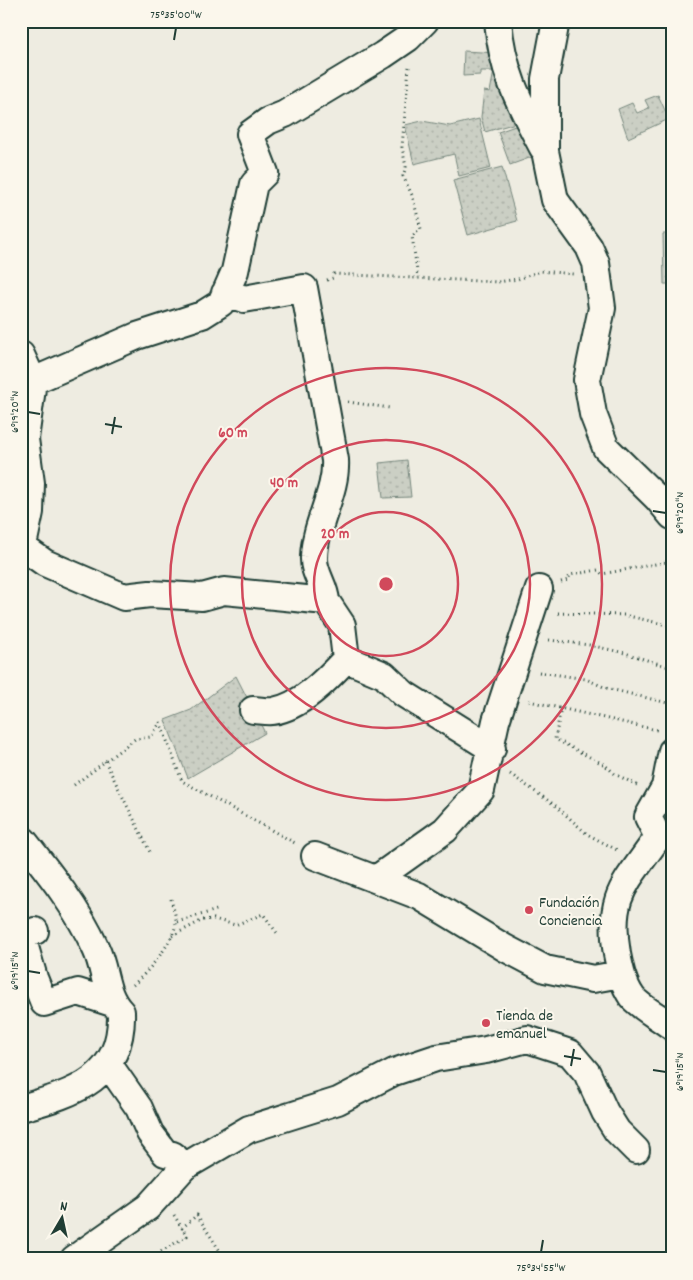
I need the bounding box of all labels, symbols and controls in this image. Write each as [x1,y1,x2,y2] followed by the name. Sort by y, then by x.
[150,7,202,24] text: 75°35'00"W
[7,391,24,433] text: 6°19'20"N
[218,423,248,445] text: 60 m
[270,473,298,495] text: 40 m
[672,492,689,534] text: 6°19'20"N
[321,524,349,546] text: 20 m
[377,575,395,593] centre of rings
[539,892,603,933] place label: Fundación Conciencia
[523,904,535,916] marker: Fundación Conciencia
[7,952,24,990] text: 6°19'15"N
[496,1005,553,1046] place label: Tienda de emanuel
[480,1017,492,1029] marker: Tienda de emanuel
[672,1053,689,1091] text: 6°19'15"N
[38,1192,88,1242] north arrow
[59,1197,69,1218] text: N
[517,1260,566,1277] text: 75°34'55"W

